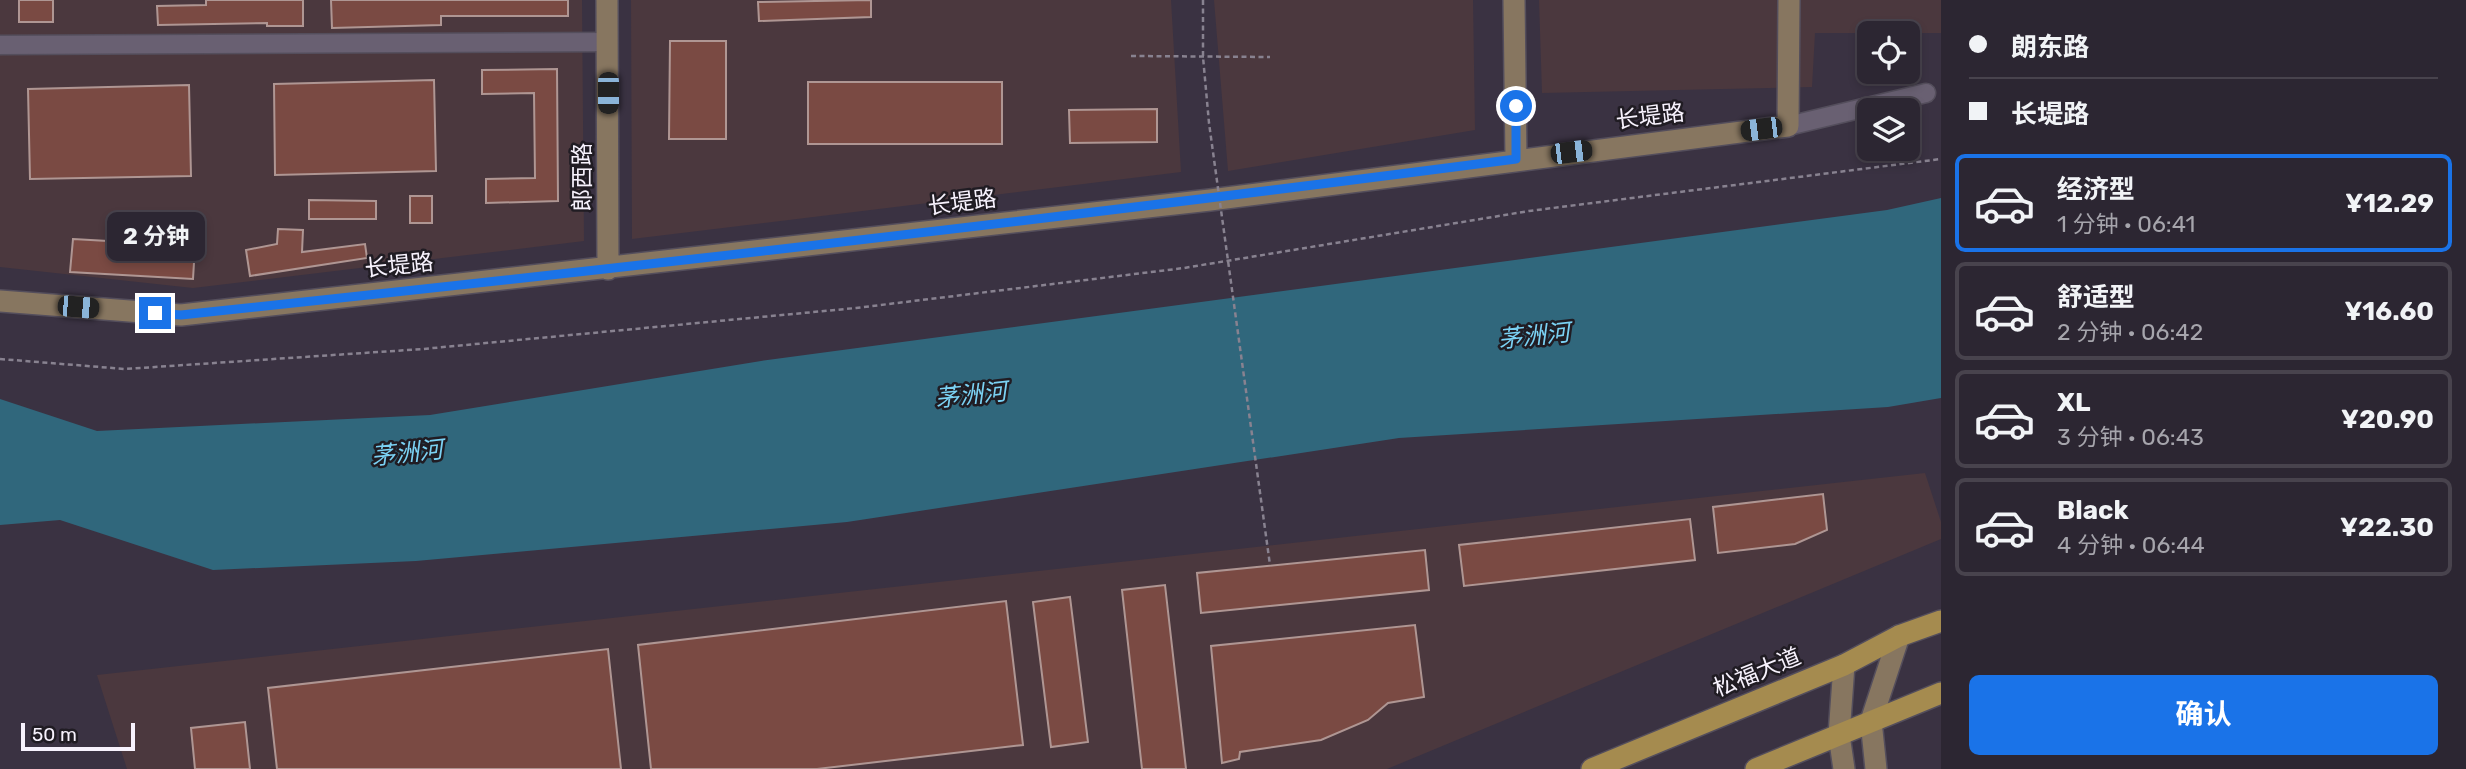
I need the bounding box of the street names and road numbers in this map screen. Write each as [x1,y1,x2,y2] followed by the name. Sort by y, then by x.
[1614,98,1686,134] street label: 长堤路
[568,143,596,212] street label: 郎西路
[926,184,998,220] street label: 长堤路
[363,247,435,283] street label: 长堤路
[1709,642,1805,702] street label: 松福大道

